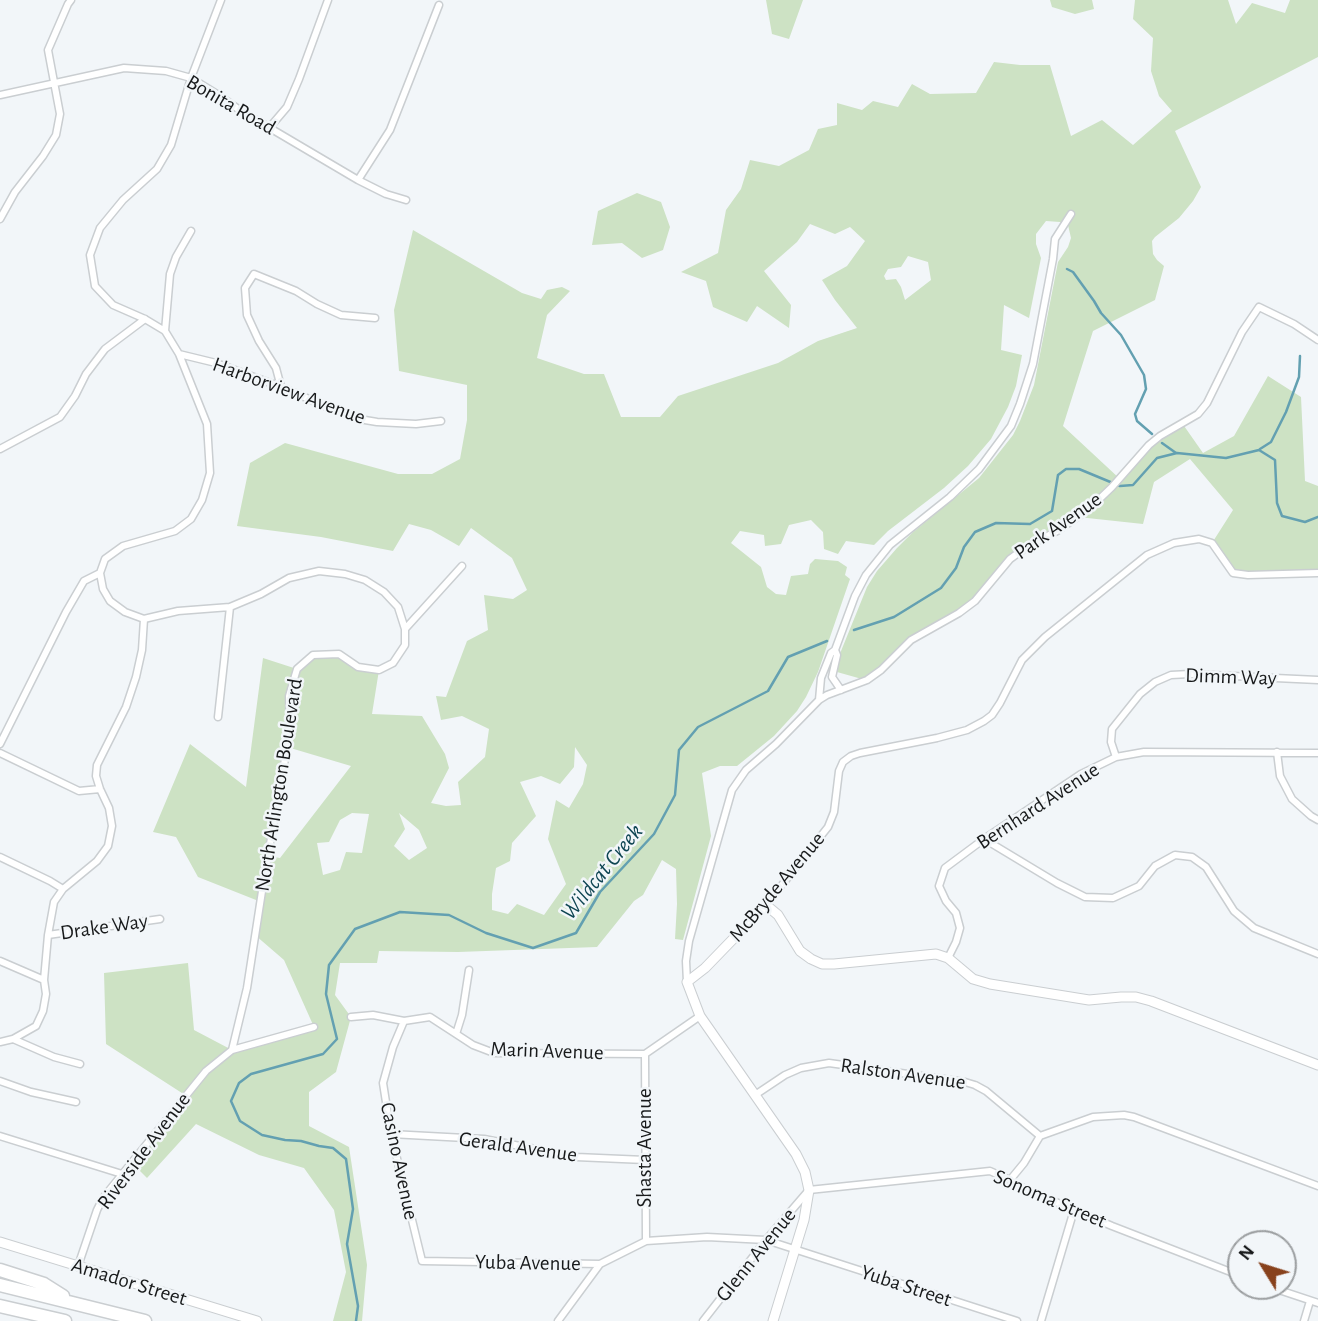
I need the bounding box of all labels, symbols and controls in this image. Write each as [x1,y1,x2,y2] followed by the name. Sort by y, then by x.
[182,69,280,141] street label: Bonita Road
[209,352,369,430] street label: Harborview Avenue
[1009,487,1107,565] street label: Park Avenue
[1185,663,1277,691] street label: Dimm Way
[250,677,308,893] street label: North Arlington Boulevard
[972,757,1104,855] street label: Bernhard Avenue
[555,818,649,926] water label: Wildcat Creek
[724,827,830,947] street label: McBryde Avenue
[59,908,149,946] street label: Drake Way
[490,1036,604,1066] street label: Marin Avenue
[839,1053,967,1095] street label: Ralston Avenue
[92,1088,196,1214] street label: Riverside Avenue
[632,1088,658,1208] street label: Shasta Avenue
[374,1100,424,1222] street label: Casino Avenue
[457,1126,579,1168] street label: Gerald Avenue
[990,1164,1110,1234] street label: Sonoma Street
[711,1203,801,1307] street label: Glenn Avenue
[1227,1230,1297,1300] north arrow
[1235,1242,1258,1264] text: N
[475,1249,581,1277] street label: Yuba Avenue
[68,1253,190,1311] street label: Amador Street
[857,1260,955,1312] street label: Yuba Street

